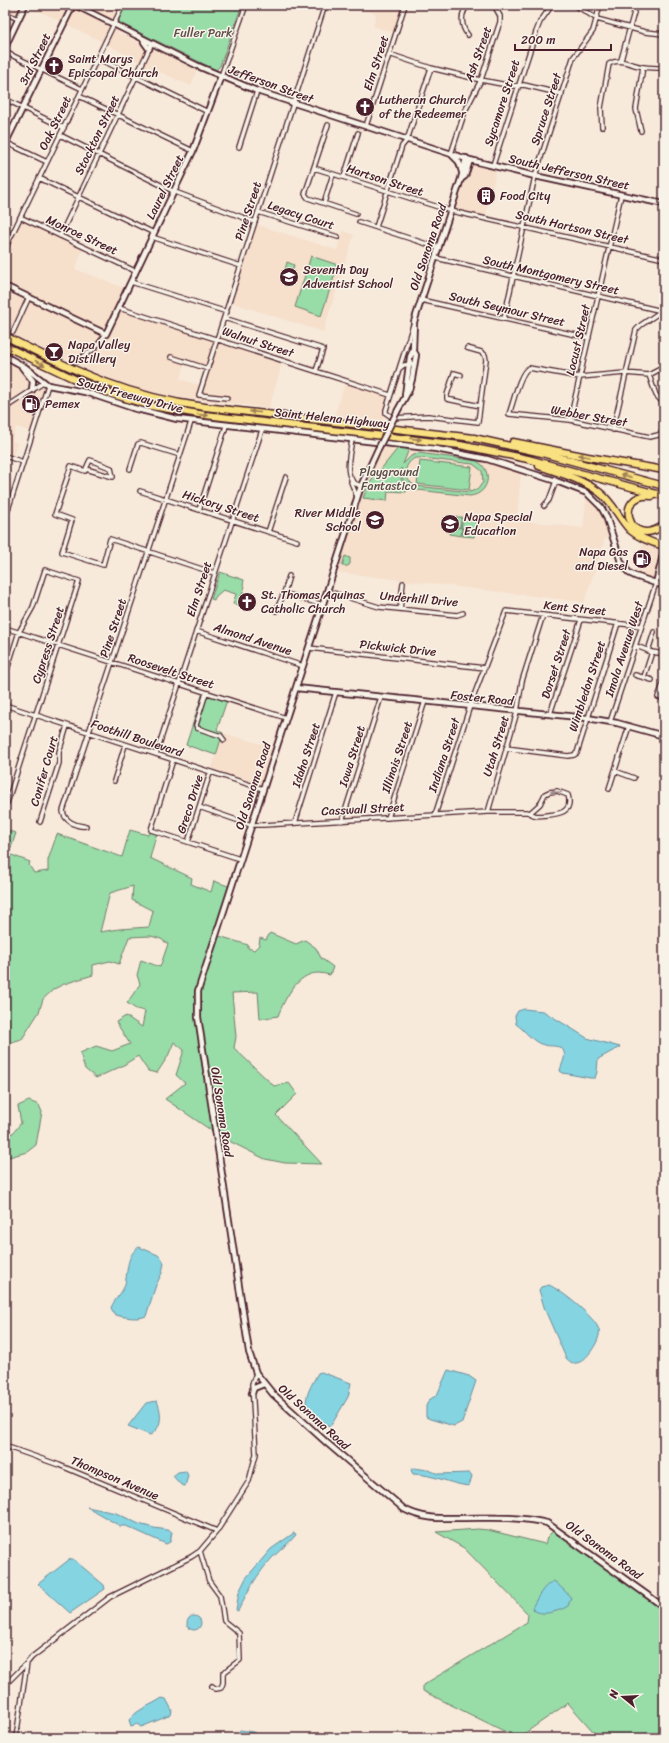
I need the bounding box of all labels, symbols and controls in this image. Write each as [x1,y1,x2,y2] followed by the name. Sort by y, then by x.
[174,22,233,44] park label: Fuller Park
[457,23,498,86] street label: Ash Street
[515,26,611,52] scale bar
[13,29,57,89] street label: 3rd Street
[521,29,555,51] text: 200 m
[357,32,395,94] street label: Elm Street
[68,48,158,84] place label: Saint Marys Episcopal Church
[43,55,65,77] church icon: Saint Marys Episcopal Church
[478,57,526,149] street label: Sycamore Street
[224,58,318,110] street label: Jefferson Street
[524,69,568,148] street label: Spruce Street
[379,89,467,125] place label: Lutheran Church of the Redeemer
[68,91,126,179] street label: Stockton Street
[32,92,78,154] street label: Oak Street
[354,96,376,118] church icon: Lutheran Church of the Redeemer
[506,147,632,197] street label: South Jefferson Street
[140,151,190,223] street label: Laurel Street
[343,157,427,203] street label: Hartson Street
[228,178,268,244] street label: Pine Street
[475,185,497,207] building icon: Food City
[500,185,551,207] place label: Food City
[265,194,337,236] street label: Legacy Court
[403,200,453,294] street label: Old Sonoma Road
[513,203,632,251] street label: South Hartson Street
[42,209,122,261] street label: Monroe Street
[481,249,621,301] street label: South Montgomery Street
[302,259,393,295] place label: Seventh Day Adventist School
[278,266,300,288] school or university icon: Seventh Day Adventist School
[447,285,567,333] street label: South Seymour Street
[559,301,597,378] street label: Locust Street
[219,320,298,364] street label: Walnut Street
[68,334,131,370] place label: Napa Valley Distillery
[43,341,65,363] bar icon: Napa Valley Distillery
[34,360,46,366] one-way arrow
[75,370,185,420] street label: South Freeway Drive
[20,393,42,415] fuel station icon: Pemex
[45,393,81,415] place label: Pemex
[549,398,630,434] street label: Webber Street
[273,401,392,435] street label: Saint Helena Highway
[249,409,261,415] one-way arrow
[197,412,209,418] one-way arrow
[409,435,422,442] one-way arrow
[578,453,590,459] one-way arrow
[359,461,419,497] park label: Playground Fantastico
[620,473,632,479] one-way arrow
[180,483,262,529] street label: Hickory Street
[295,502,362,538] place label: River Middle School
[464,506,533,542] place label: Napa Special Education
[364,509,386,531] school or university icon: River Middle School
[439,513,461,535] school or university icon: Napa Special Education
[575,541,629,577] place label: Napa Gas and Diesel
[631,548,653,570] fuel station icon: Napa Gas and Diesel
[180,558,218,620] street label: Elm Street
[261,584,365,620] place label: St. Thomas Aquinas Catholic Church
[379,585,459,613] street label: Underhill Drive
[236,591,258,613] church icon: St. Thomas Aquinas Catholic Church
[542,594,608,622] street label: Kent Street
[93,595,133,661] street label: Pine Street
[598,597,650,701] street label: Imola Avenue West
[25,603,71,687] street label: Cypress Street
[210,616,295,662] street label: Almond Avenue
[534,625,578,702] street label: Dorset Street
[358,633,438,663] street label: Pickwick Drive
[562,638,612,734] street label: Wimbledon Street
[125,647,217,695] street label: Roosevelt Street
[449,684,516,712] street label: Foster Road
[88,713,187,763] street label: Foothill Boulevard
[476,713,516,779] street label: Utah Street
[421,714,467,796] street label: Indiana Street
[375,718,419,797] street label: Illinois Street
[285,720,327,791] street label: Idaho Street
[332,723,372,790] street label: Iowa Street
[23,733,65,809] street label: Conifer Court
[228,739,278,833] street label: Old Sonoma Road
[170,772,210,836] street label: Greco Drive
[549,789,562,795] one-way arrow
[321,796,405,822] street label: Casswall Street
[204,1065,240,1159] street label: Old Sonoma Road
[273,1378,356,1456] street label: Old Sonoma Road
[67,1449,163,1507] street label: Thompson Avenue
[561,1514,648,1586] street label: Old Sonoma Road
[603,1677,643,1717] north arrow
[603,1687,624,1702] text: N

